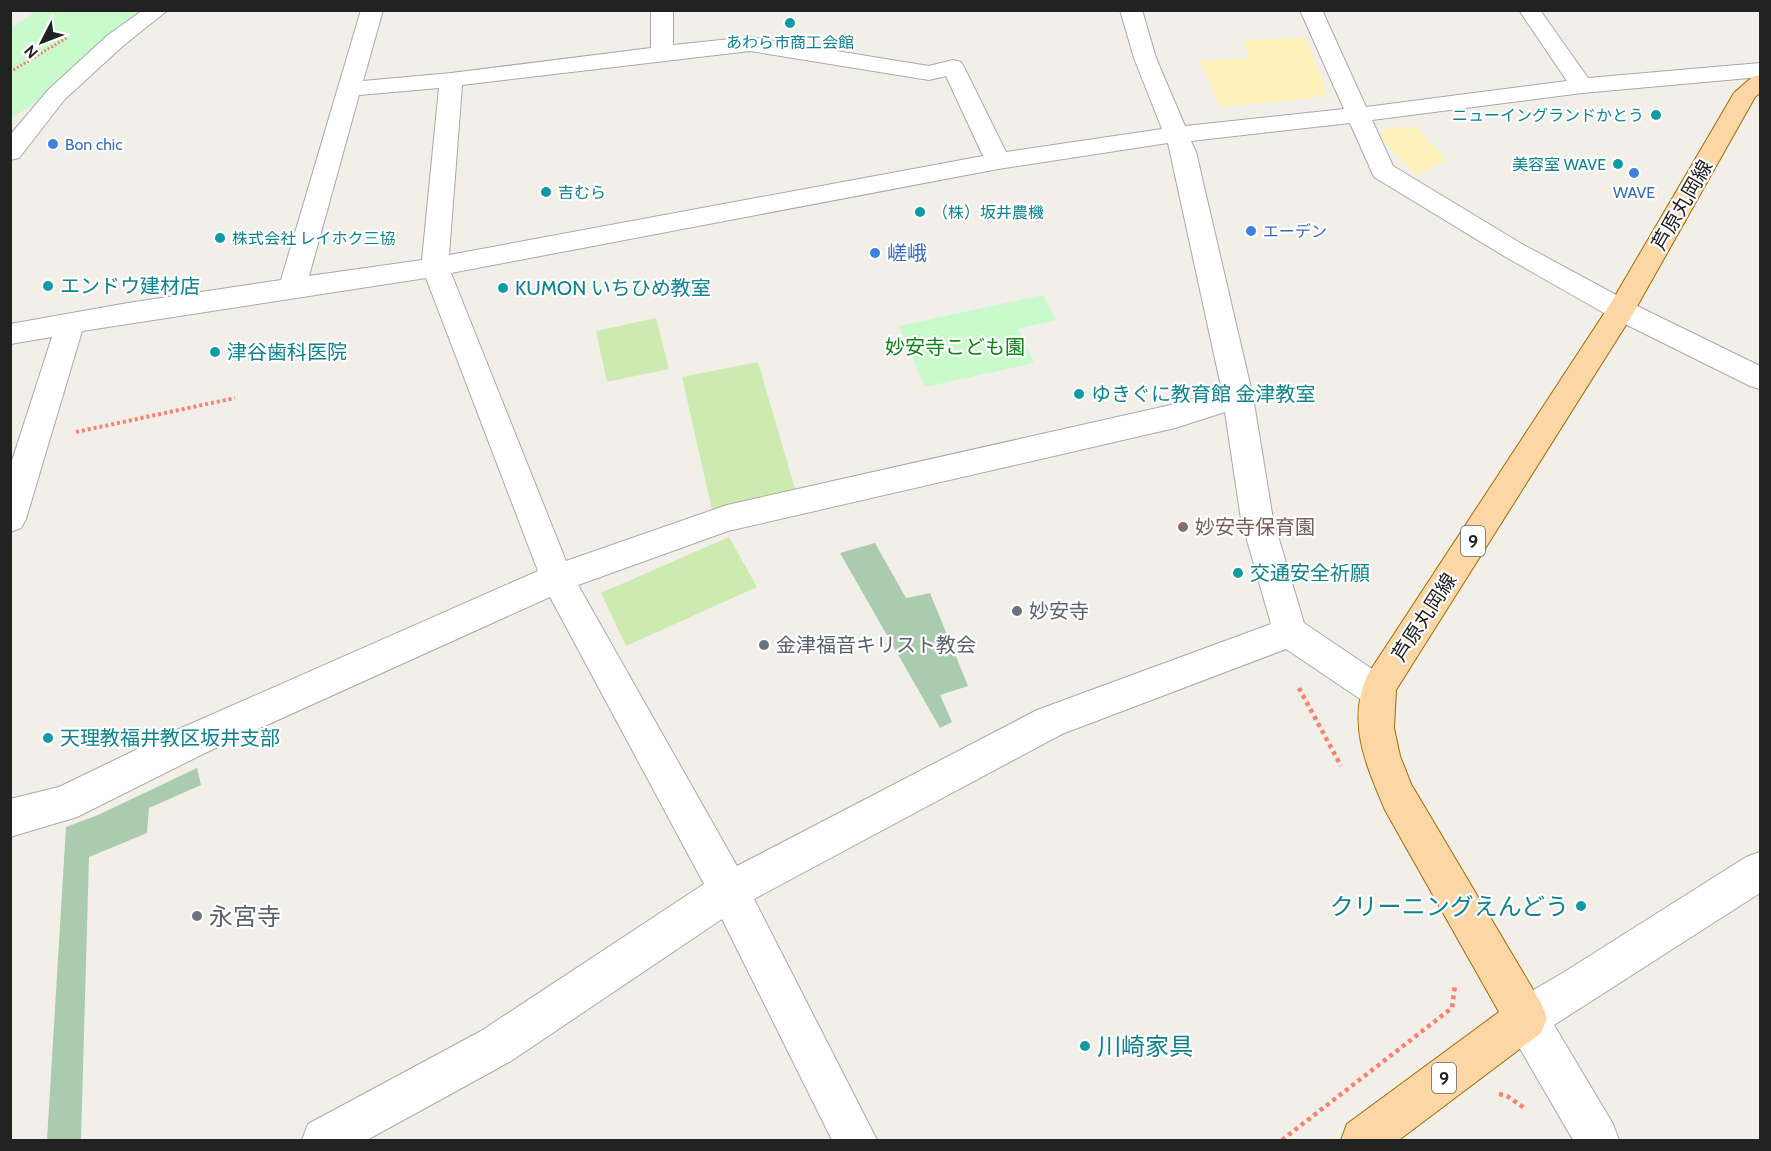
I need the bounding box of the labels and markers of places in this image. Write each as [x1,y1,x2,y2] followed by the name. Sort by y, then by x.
[783,16,797,30] marker: あわら市商工会館
[726,33,854,52] place label: あわら市商工会館
[1452,106,1644,125] place label: ニューイングランドかとう
[1649,108,1663,122] marker: ニューイングランドかとう
[65,135,123,154] place label: Bon chic
[46,137,60,151] marker: Bon chic
[1512,155,1606,174] place label: 美容室 WAVE
[1611,157,1625,171] marker: 美容室 WAVE
[1627,166,1641,180] marker: WAVE
[558,183,606,202] place label: 吉むら
[1613,183,1655,202] place label: WAVE
[539,185,553,199] marker: 吉むら
[932,203,1044,222] place label: （株）坂井農機
[913,205,927,219] marker: （株）坂井農機
[1263,222,1327,241] place label: エーデン
[1244,224,1258,238] marker: エーデン
[232,229,396,248] place label: 株式会社 レイホク三協
[213,231,227,245] marker: 株式会社 レイホク三協
[887,241,927,265] place label: 嵯峨
[868,246,882,260] marker: 嵯峨
[60,274,200,298] place label: エンドウ建材店
[515,276,711,300] place label: KUMON いちひめ教室
[41,279,55,293] marker: エンドウ建材店
[496,281,510,295] marker: KUMON いちひめ教室
[227,340,347,364] place label: 津谷歯科医院
[208,345,222,359] marker: 津谷歯科医院
[1091,382,1316,406] place label: ゆきぐに教育館 金津教室
[1072,387,1086,401] marker: ゆきぐに教育館 金津教室
[1195,515,1315,539] place label: 妙安寺保育園
[1176,520,1190,534] marker: 妙安寺保育園
[1250,561,1370,585] place label: 交通安全祈願
[1231,566,1245,580] marker: 交通安全祈願
[1029,599,1089,623] place label: 妙安寺
[1010,604,1024,618] marker: 妙安寺
[776,633,976,657] place label: 金津福音キリスト教会
[757,638,771,652] marker: 金津福音キリスト教会
[60,726,280,750] place label: 天理教福井教区坂井支部
[41,731,55,745] marker: 天理教福井教区坂井支部
[1330,892,1569,921] place label: クリーニングえんどう
[1574,899,1588,913] marker: クリーニングえんどう
[209,902,281,931] place label: 永宮寺
[190,909,204,923] marker: 永宮寺
[1097,1032,1193,1061] place label: 川崎家具
[1078,1039,1092,1053] marker: 川崎家具

